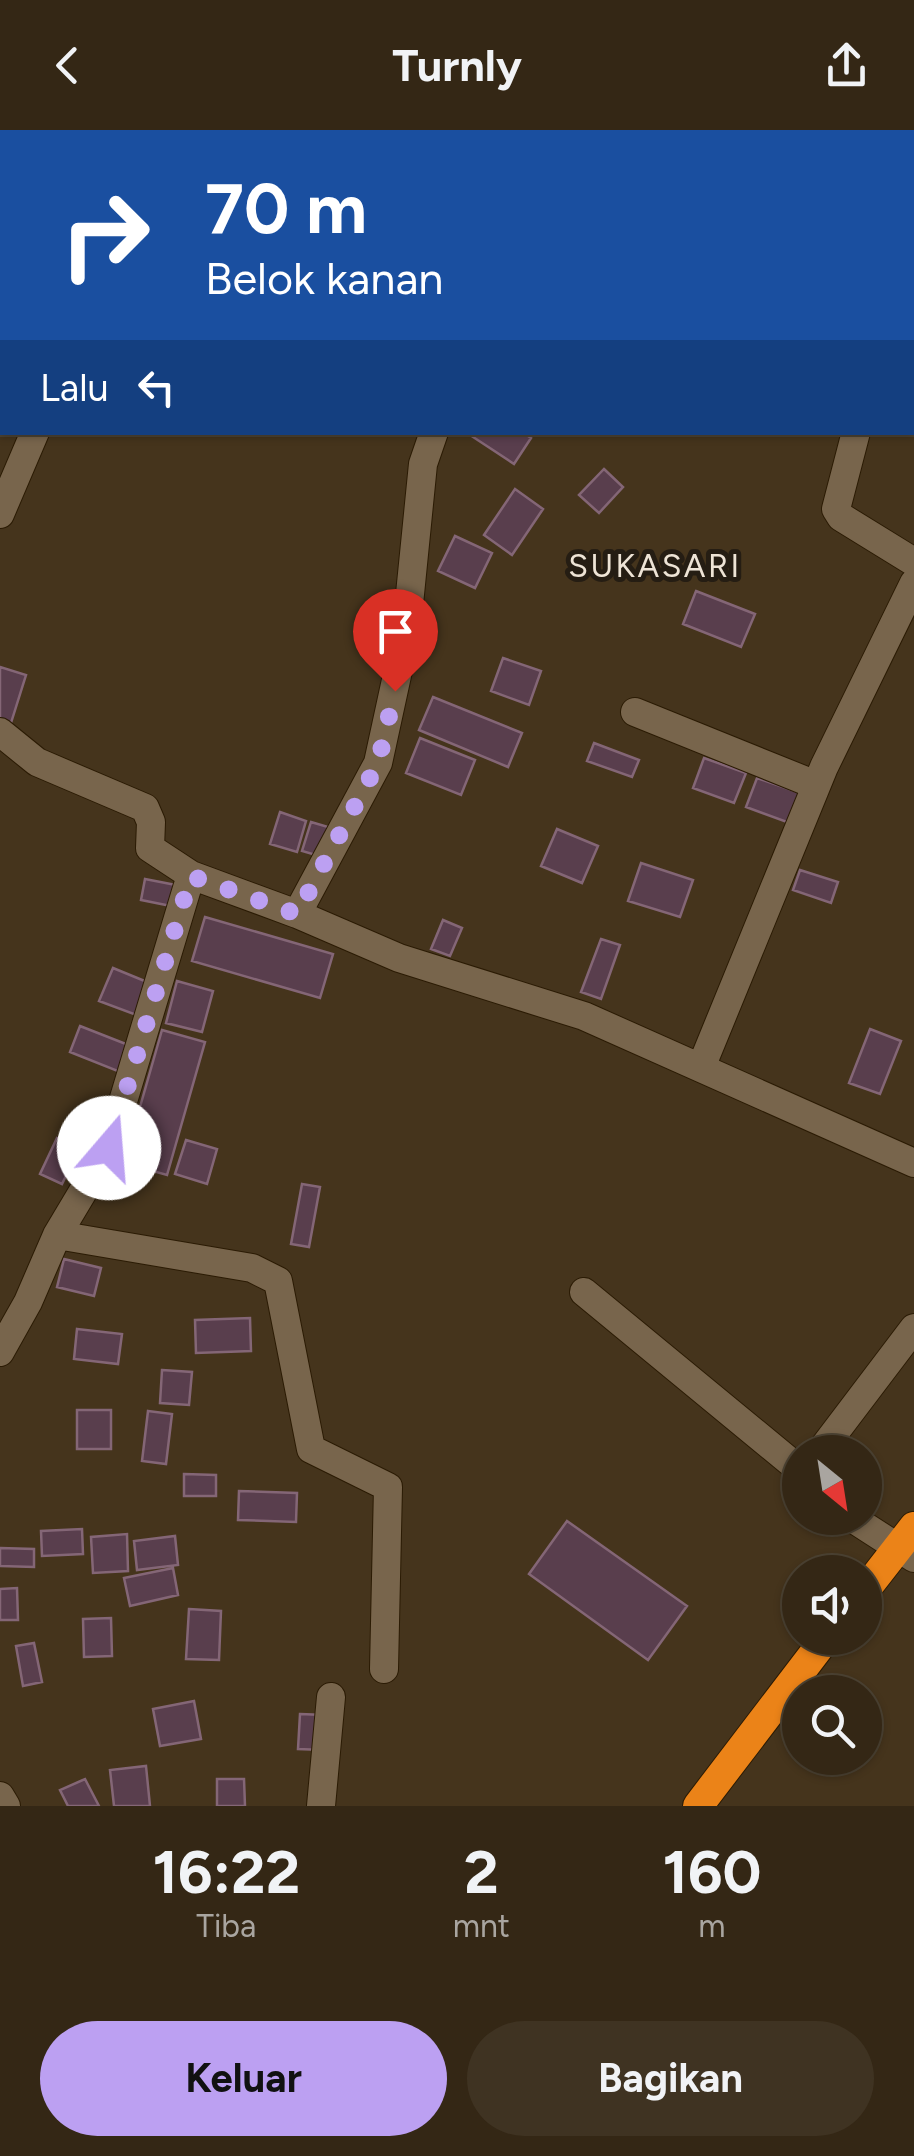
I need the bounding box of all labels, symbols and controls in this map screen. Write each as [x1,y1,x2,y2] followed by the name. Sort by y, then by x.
[40,38,95,93] icon: back
[392,38,522,92] text: Turnly
[819,38,874,93] icon: share
[205,166,367,251] text: 70 m
[40,170,170,300] icon: right
[205,251,443,305] text: Belok kanan
[129,360,184,415] icon: left
[40,365,109,411] text: Lalu
[568,547,742,585] district label: SUKASARI
[353,589,438,692] pin
[368,604,423,659] icon: arrive
[57,1096,161,1200] position arrow
[782,1435,882,1535] north arrow
[782,1435,882,1775] map controls
[782,1555,882,1655] button: sound
[782,1675,882,1775] button: search
[153,1836,300,1908] text: 16:22
[464,1836,499,1908] text: 2
[662,1836,761,1908] text: 160
[196,1907,256,1945] text: Tiba
[453,1907,510,1945] text: mnt
[698,1907,726,1945] text: m
[40,2021,447,2136] button: Keluar
[467,2021,874,2136] button: Bagikan

